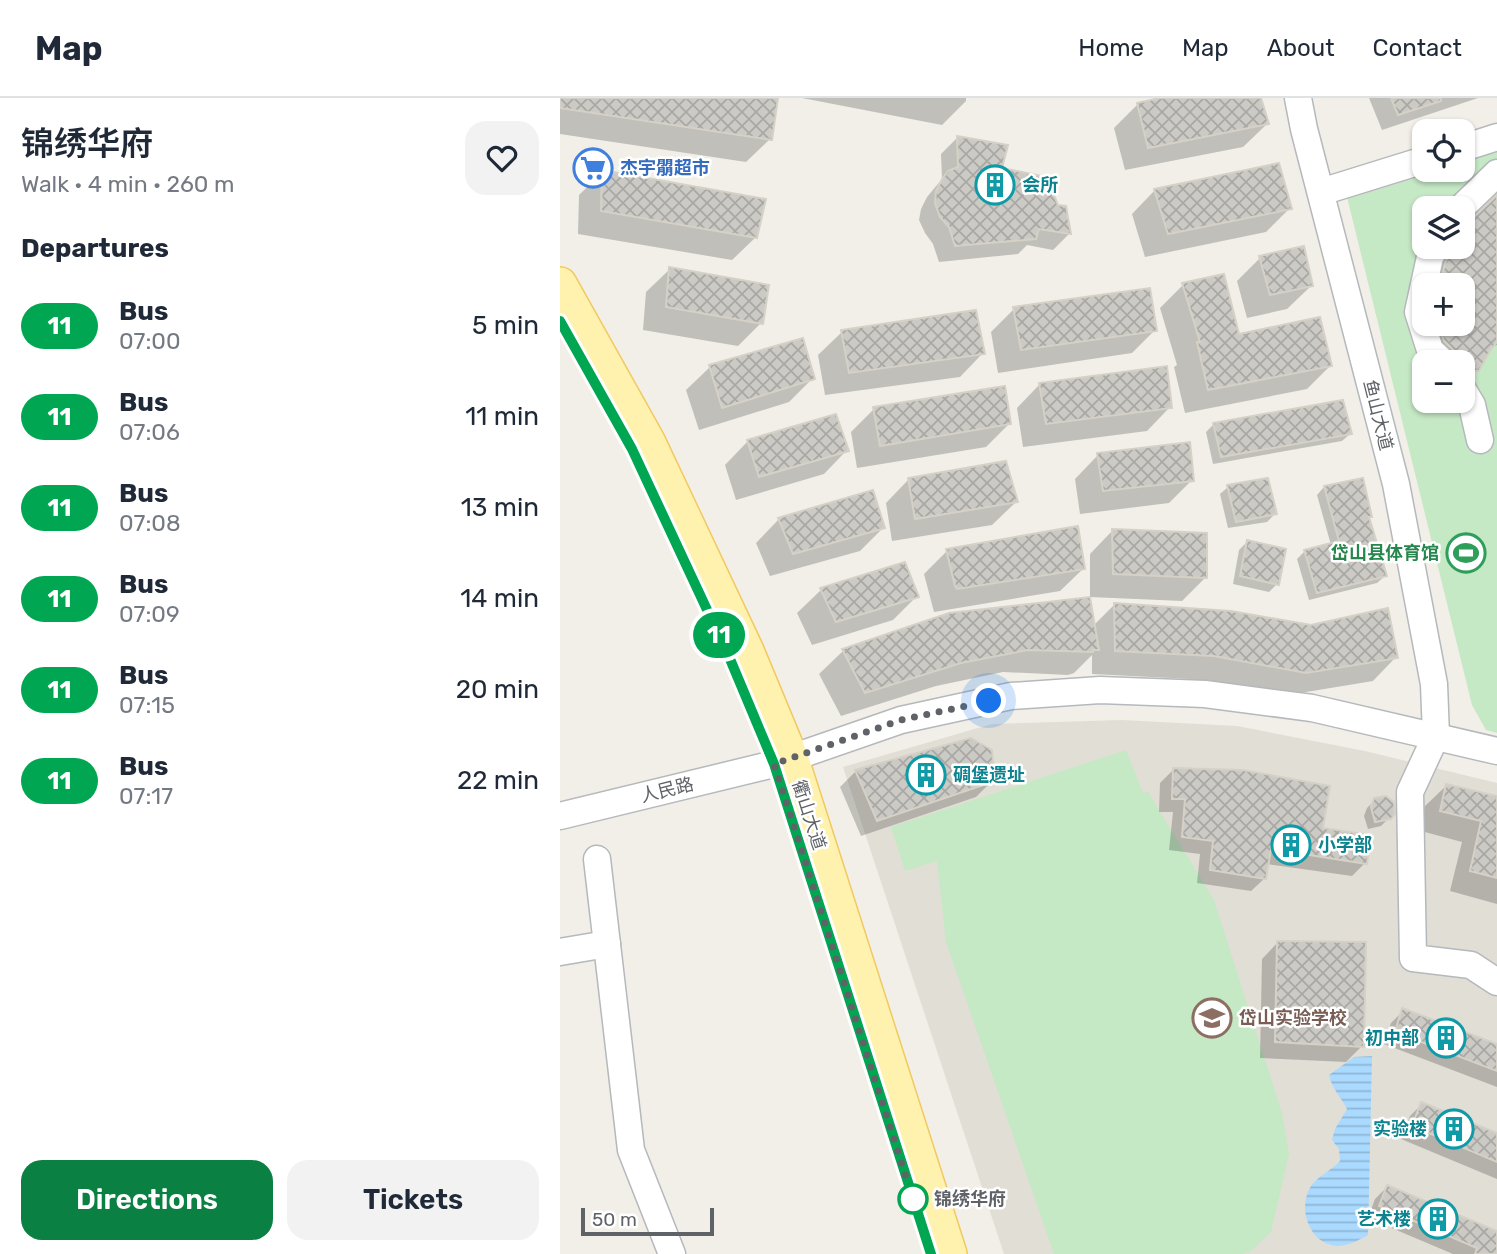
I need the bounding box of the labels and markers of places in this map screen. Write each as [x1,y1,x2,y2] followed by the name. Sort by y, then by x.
[572,147,614,189] supermarket icon: 杰宇朤超市
[620,157,710,179] place label: 杰宇朤超市
[974,164,1016,206] building icon: 会所
[1022,174,1058,196] place label: 会所
[1445,532,1487,574] sports icon: 岱山县体育馆
[1331,542,1439,564] place label: 岱山县体育馆
[905,754,947,796] building icon: 碉堡遗址
[953,764,1025,786] place label: 碉堡遗址
[1270,824,1312,866] building icon: 小学部
[1318,834,1372,856] place label: 小学部
[1191,997,1233,1039] school or university icon: 岱山实验学校
[1239,1007,1347,1029] place label: 岱山实验学校
[1425,1017,1467,1059] building icon: 初中部
[1365,1027,1419,1049] place label: 初中部
[1433,1108,1475,1150] building icon: 实验楼
[1373,1118,1427,1140] place label: 实验楼
[898,1184,928,1214] marker: 锦绣华府
[934,1188,1006,1210] place label: 锦绣华府
[1417,1198,1459,1240] building icon: 艺术楼
[1357,1208,1411,1230] place label: 艺术楼

